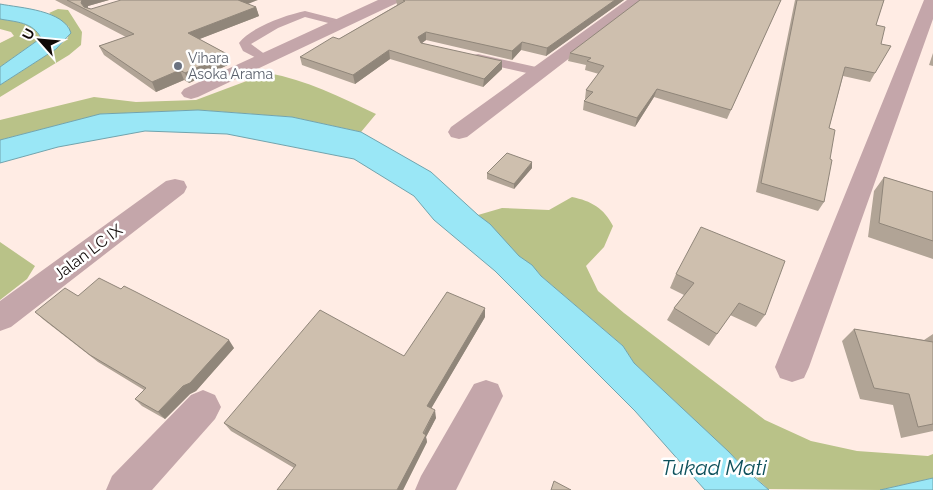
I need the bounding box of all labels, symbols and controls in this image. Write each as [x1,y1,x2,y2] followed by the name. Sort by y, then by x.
[15,15,65,65] north arrow
[19,26,38,42] text: U
[188,50,273,82] place label: Vihara Asoka Arama
[172,60,184,72] marker: Vihara Asoka Arama
[50,220,127,284] street label: Jalan LC IX
[661,455,767,480] water label: Tukad Mati

